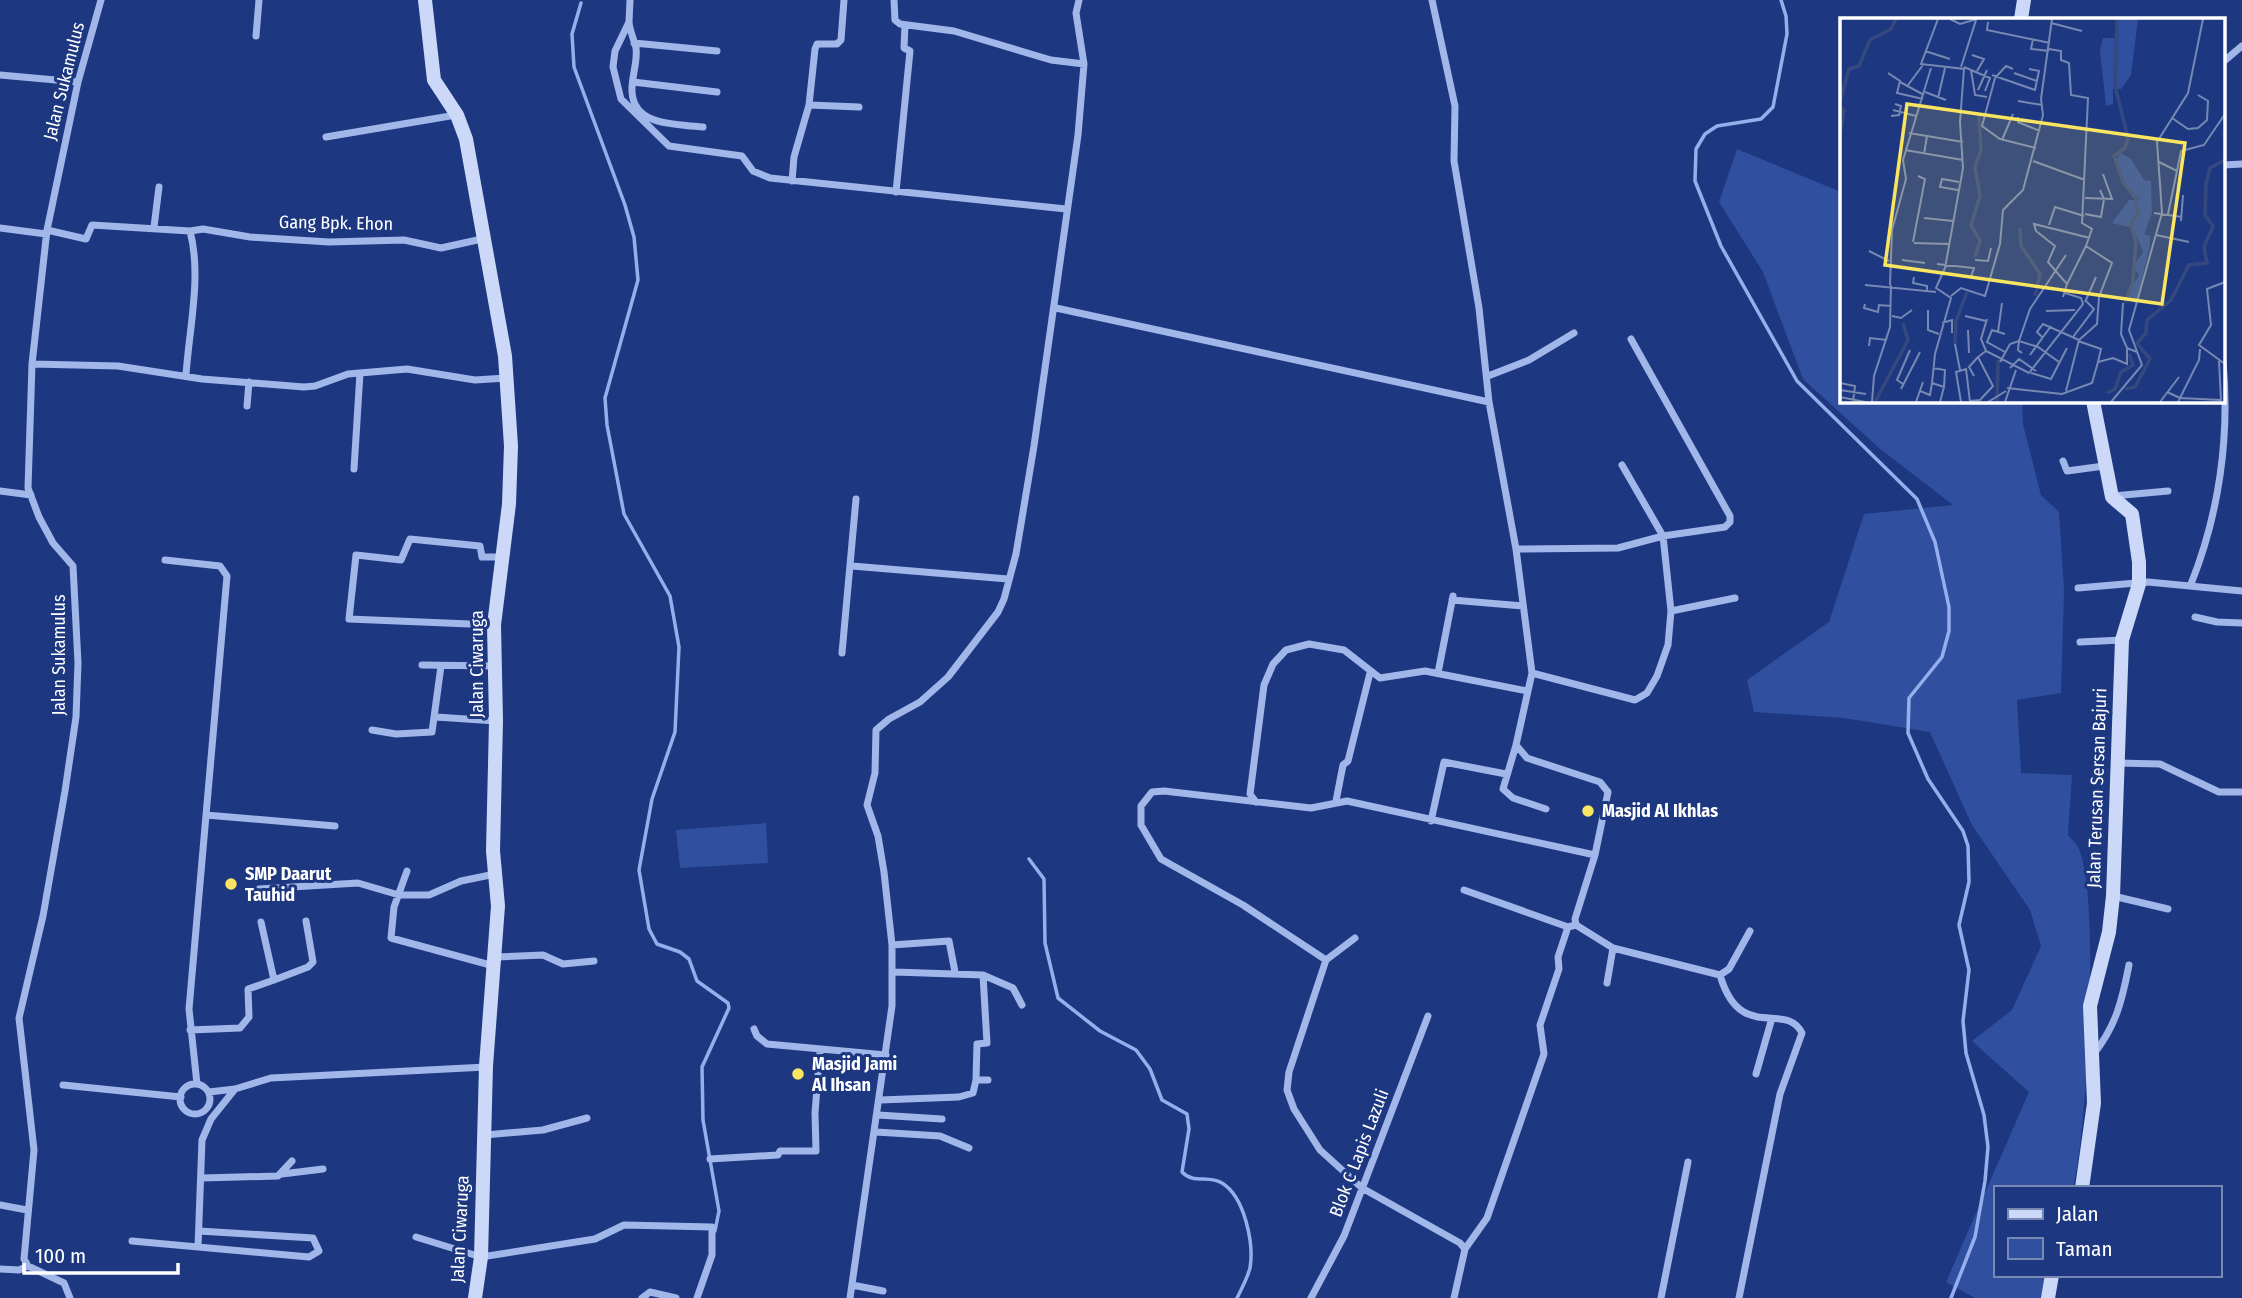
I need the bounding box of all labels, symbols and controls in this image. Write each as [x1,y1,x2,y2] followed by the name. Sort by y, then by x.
[1840,18,2224,402] inset map
[39,19,89,142] street label: Jalan Sukamulus
[279,211,393,235] street label: Gang Bpk. Ehon
[48,594,70,716] street label: Jalan Sukamulus
[466,610,488,718] street label: Jalan Ciwaruga
[2083,688,2111,888] street label: Jalan Terusan Sersan Bajuri
[1602,800,1718,822] place label: Masjid Al Ikhlas
[1580,803,1596,819] marker: Masjid Al Ikhlas
[245,863,332,906] place label: SMP Daarut Tauhid
[223,876,239,892] marker: SMP Daarut Tauhid
[811,1053,897,1096] place label: Masjid Jami Al Ihsan
[790,1066,806,1082] marker: Masjid Jami Al Ihsan
[1325,1086,1393,1220] street label: Blok C Lapis Lazuli
[446,1175,474,1283] street label: Jalan Ciwaruga
[1994,1186,2221,1277] legend
[2056,1201,2099,1227] text: Jalan
[24,1232,178,1276] scale bar
[2056,1236,2112,1262] text: Taman
[35,1243,86,1269] text: 100 m

